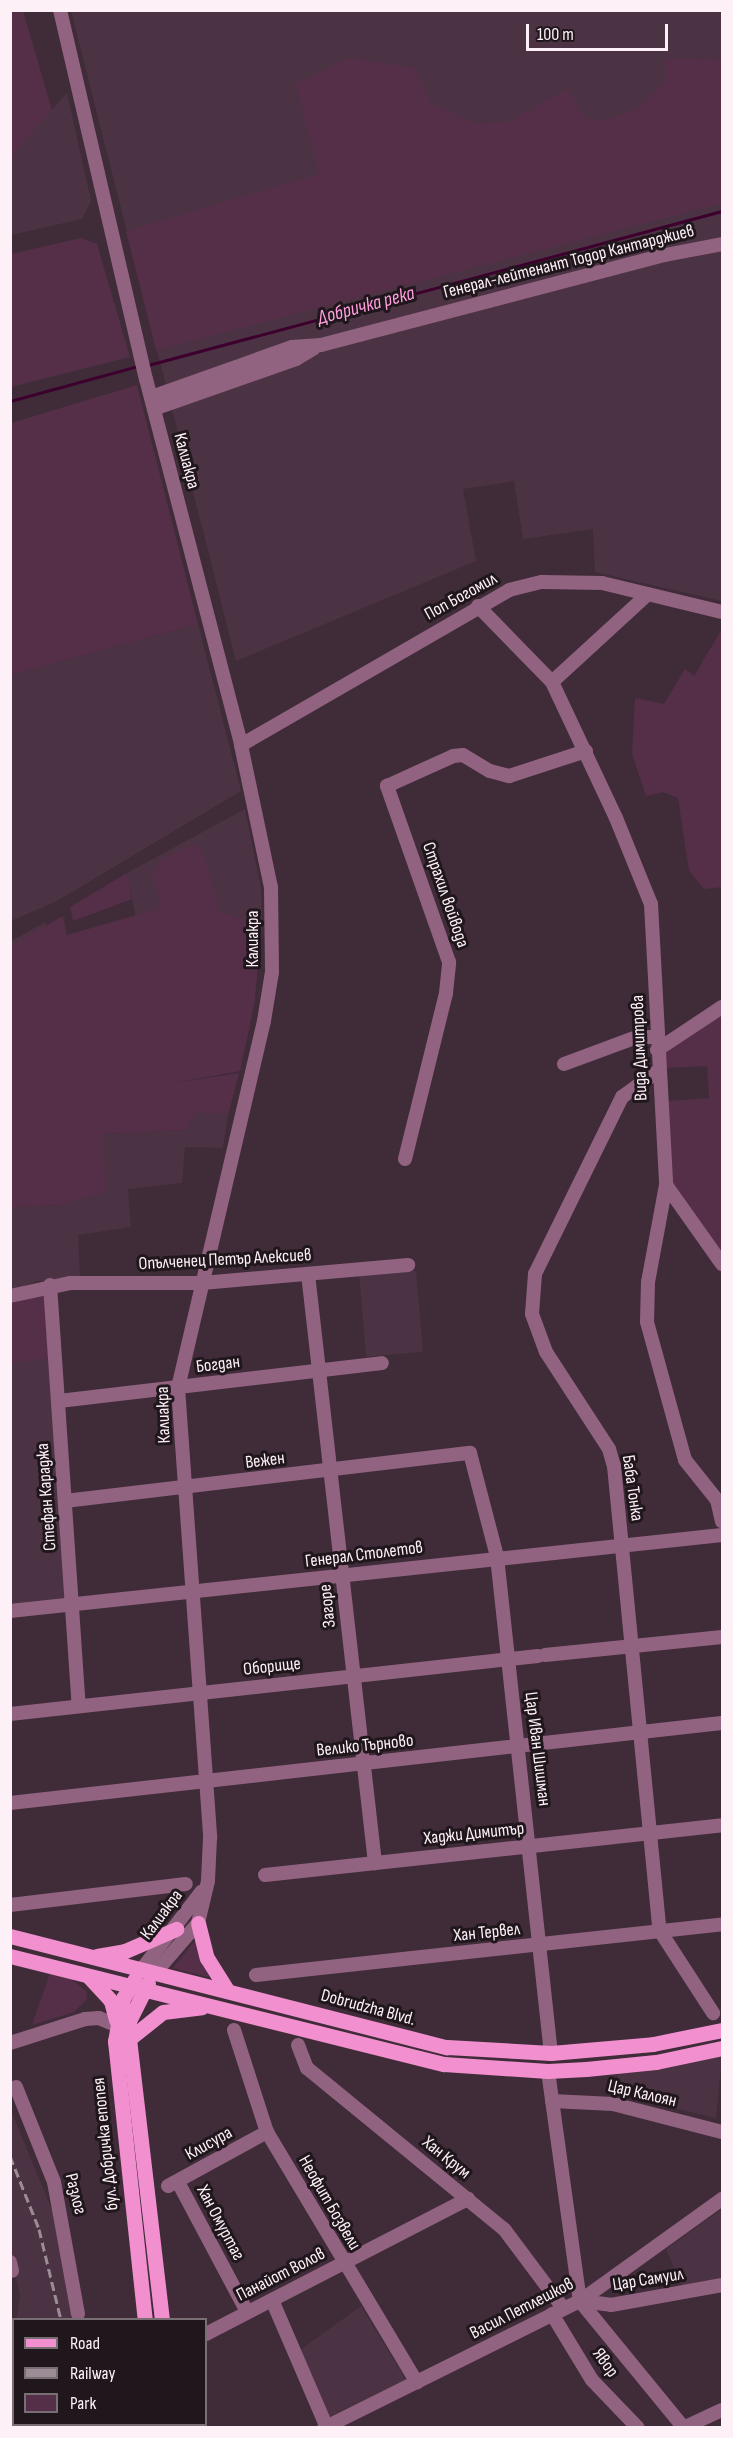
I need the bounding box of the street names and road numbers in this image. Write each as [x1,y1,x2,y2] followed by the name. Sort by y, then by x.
[441,220,697,304] street label: Генерал-лейтенант Тодор Кантарджиев
[168,431,204,491] street label: Калиакра
[421,568,501,626] street label: Поп Богомил
[417,840,473,950] street label: Страхил войвода
[242,911,264,967] street label: Калиакра
[627,995,653,1101] street label: Вида Димитрова
[138,1245,312,1275] street label: Опълченец Петър Алексиев
[195,1352,241,1378] street label: Богдан
[152,1386,176,1444] street label: Калиакра
[32,1442,62,1552] street label: Стефан Караджа
[244,1448,286,1474] street label: Вежен
[617,1453,647,1523] street label: Баба Тонка
[304,1537,424,1573] street label: Генерал Столетов
[315,1583,341,1629] street label: Загоре
[242,1653,302,1681] street label: Оборище
[519,1691,555,1807] street label: Цар Иван Шишман
[315,1730,415,1762] street label: Велико Търново
[423,1818,525,1850] street label: Хаджи Димитър
[136,1886,188,1944] street label: Калиакра
[453,1919,521,1947] street label: Хан Тервел
[318,1985,418,2031] street label: Dobrudzha Blvd.
[88,2076,124,2212] street label: бул. Добричка епопея
[606,2076,678,2112] street label: Цар Калоян
[182,2122,236,2166] street label: Клисура
[418,2132,474,2184] street label: Хан Крум
[293,2152,365,2254] street label: Неофит Бозвели
[60,2171,90,2217] street label: Разлог
[191,2182,249,2264] street label: Хан Омуртаг
[233,2243,329,2307] street label: Панайот Волов
[611,2264,685,2296] street label: Цар Самуил
[467,2274,577,2344] street label: Васил Петлешков
[587,2344,623,2382] street label: Явор

